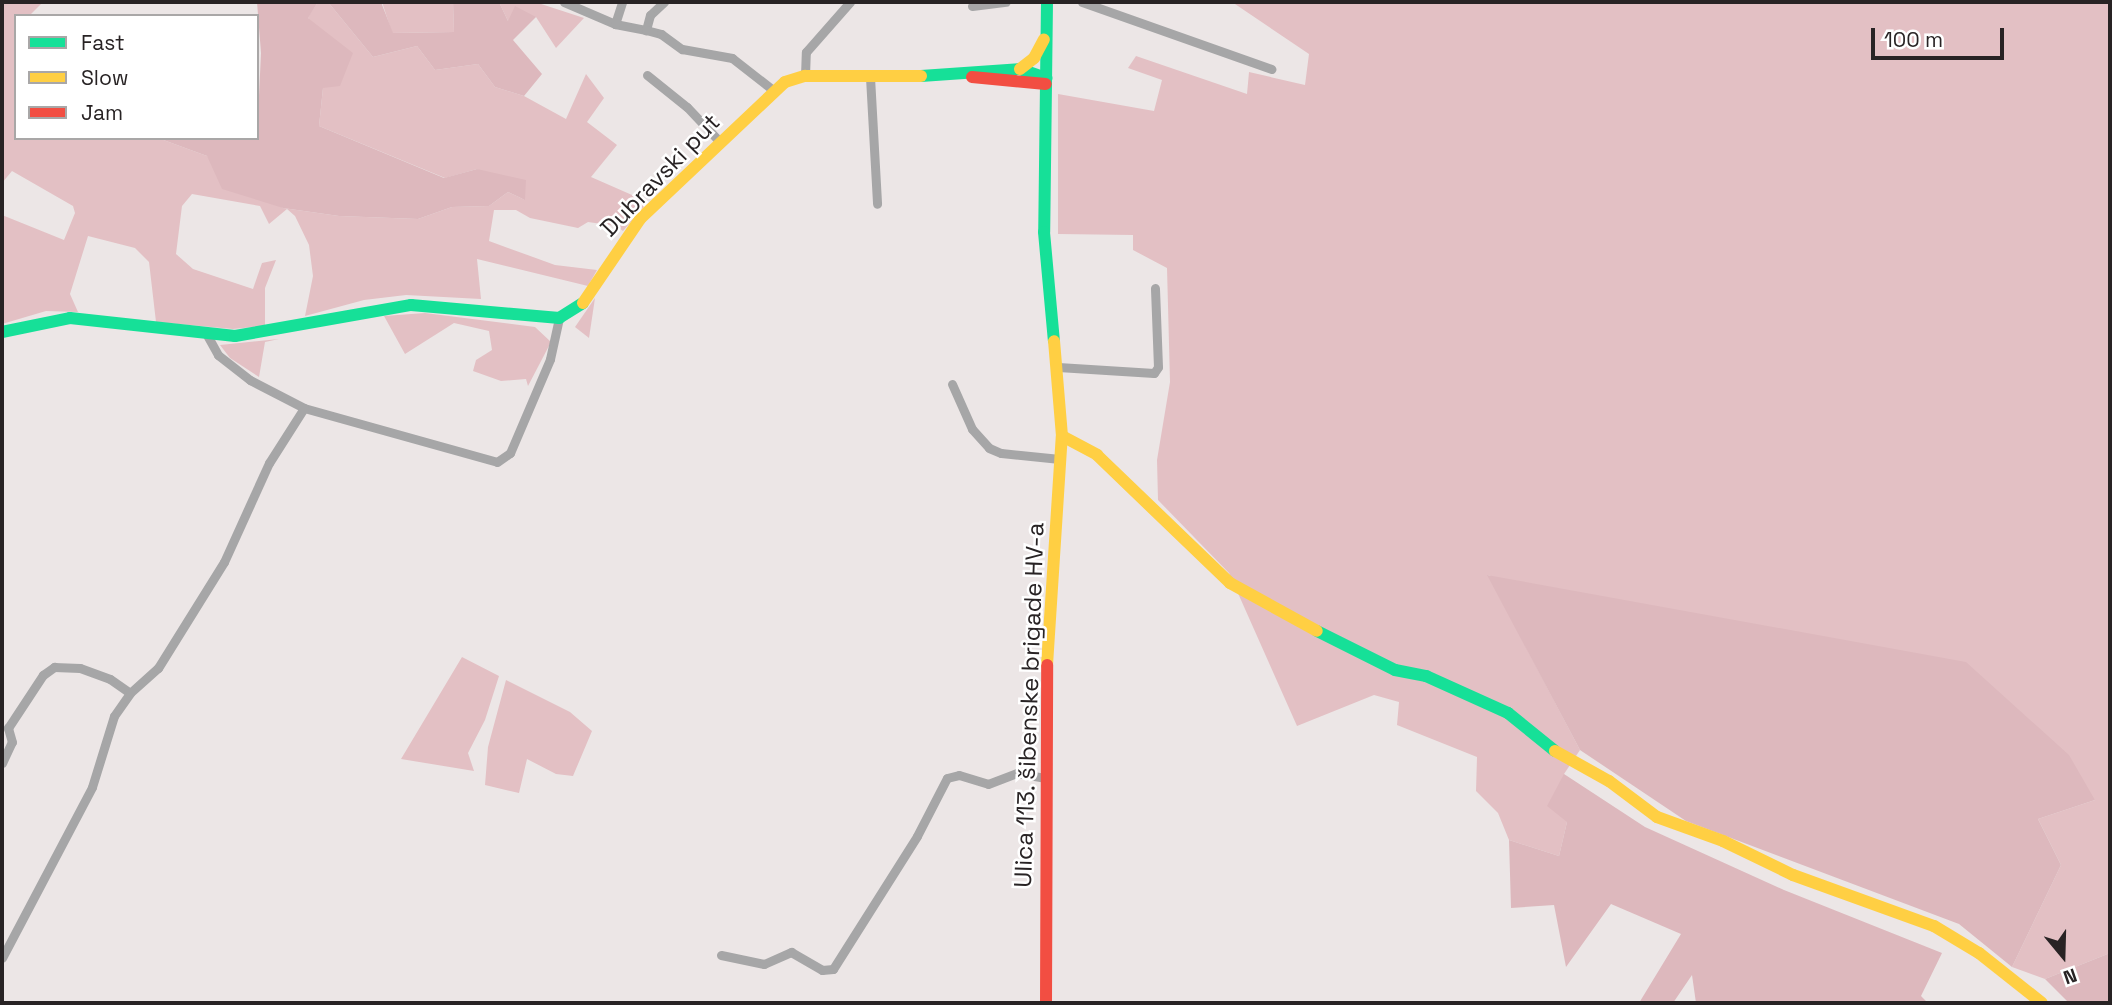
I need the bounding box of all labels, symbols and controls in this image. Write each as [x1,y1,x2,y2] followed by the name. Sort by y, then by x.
[14,14,259,140] legend
[1874,14,2007,58] scale bar
[1884,26,1943,53] text: 100 m
[81,29,125,56] text: Fast
[81,64,129,91] text: Slow
[81,99,123,126] text: Jam
[594,108,726,242] street label: Dubravski put
[1008,521,1050,889] street label: Ulica 113. šibenske brigade HV-a
[2028,921,2098,991] north arrow
[2060,962,2080,990] text: N

